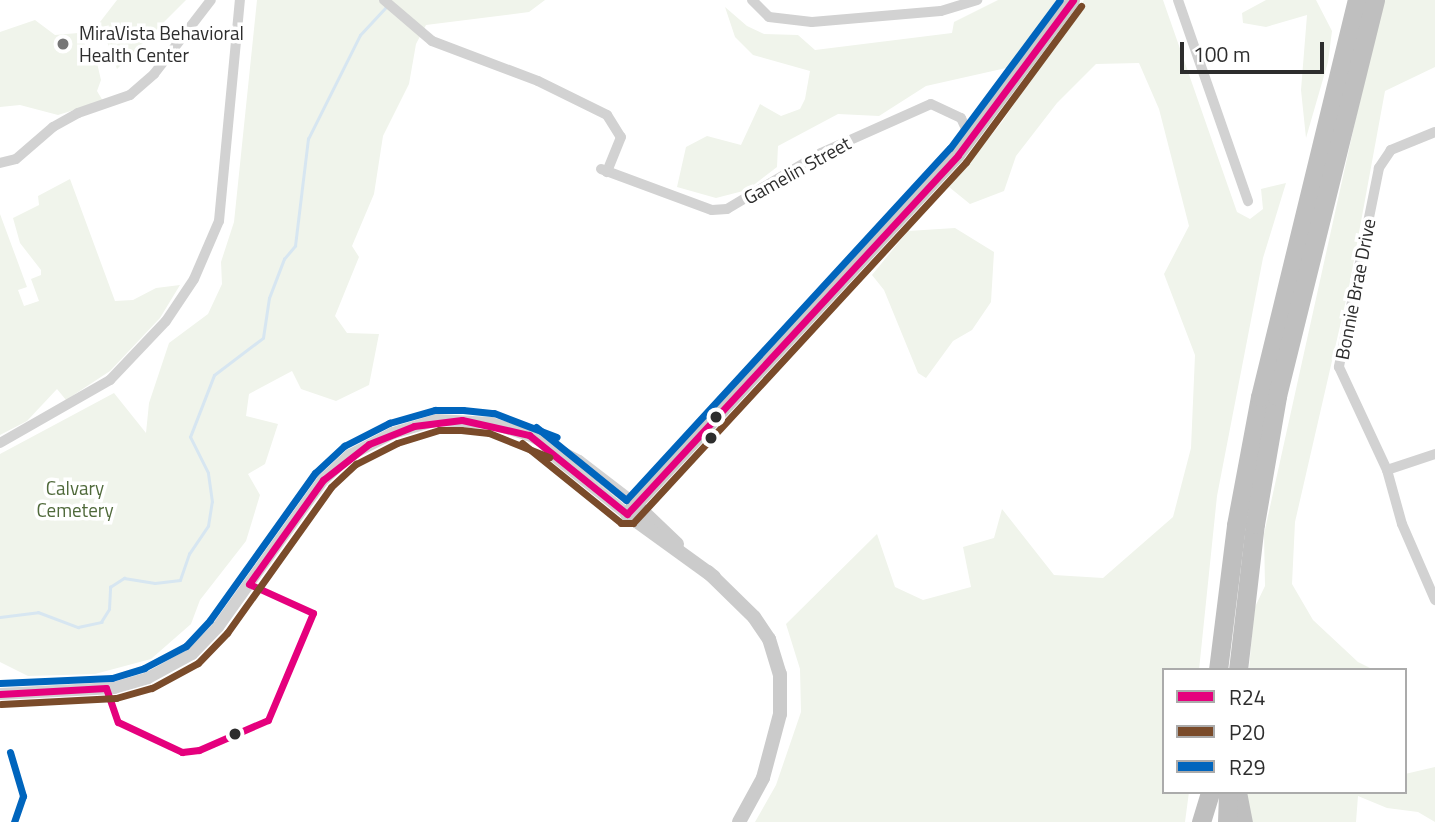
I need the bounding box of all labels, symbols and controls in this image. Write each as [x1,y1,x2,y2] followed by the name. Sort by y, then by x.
[79,22,244,66] place label: MiraVista Behavioral Health Center
[1183,28,1326,72] scale bar
[53,34,73,54] marker: MiraVista Behavioral Health Center
[1193,38,1250,70] text: 100 m
[740,131,854,209] street label: Gamelin Street
[1330,217,1380,361] street label: Bonnie Brae Drive
[709,410,723,424] unlabelled marker
[704,431,718,445] unlabelled marker
[36,477,114,521] park label: Calvary Cemetery
[1162,668,1407,794] legend
[1229,681,1265,713] text: R24
[1229,716,1265,748] text: P20
[228,727,242,741] unlabelled marker
[1229,751,1265,783] text: R29

